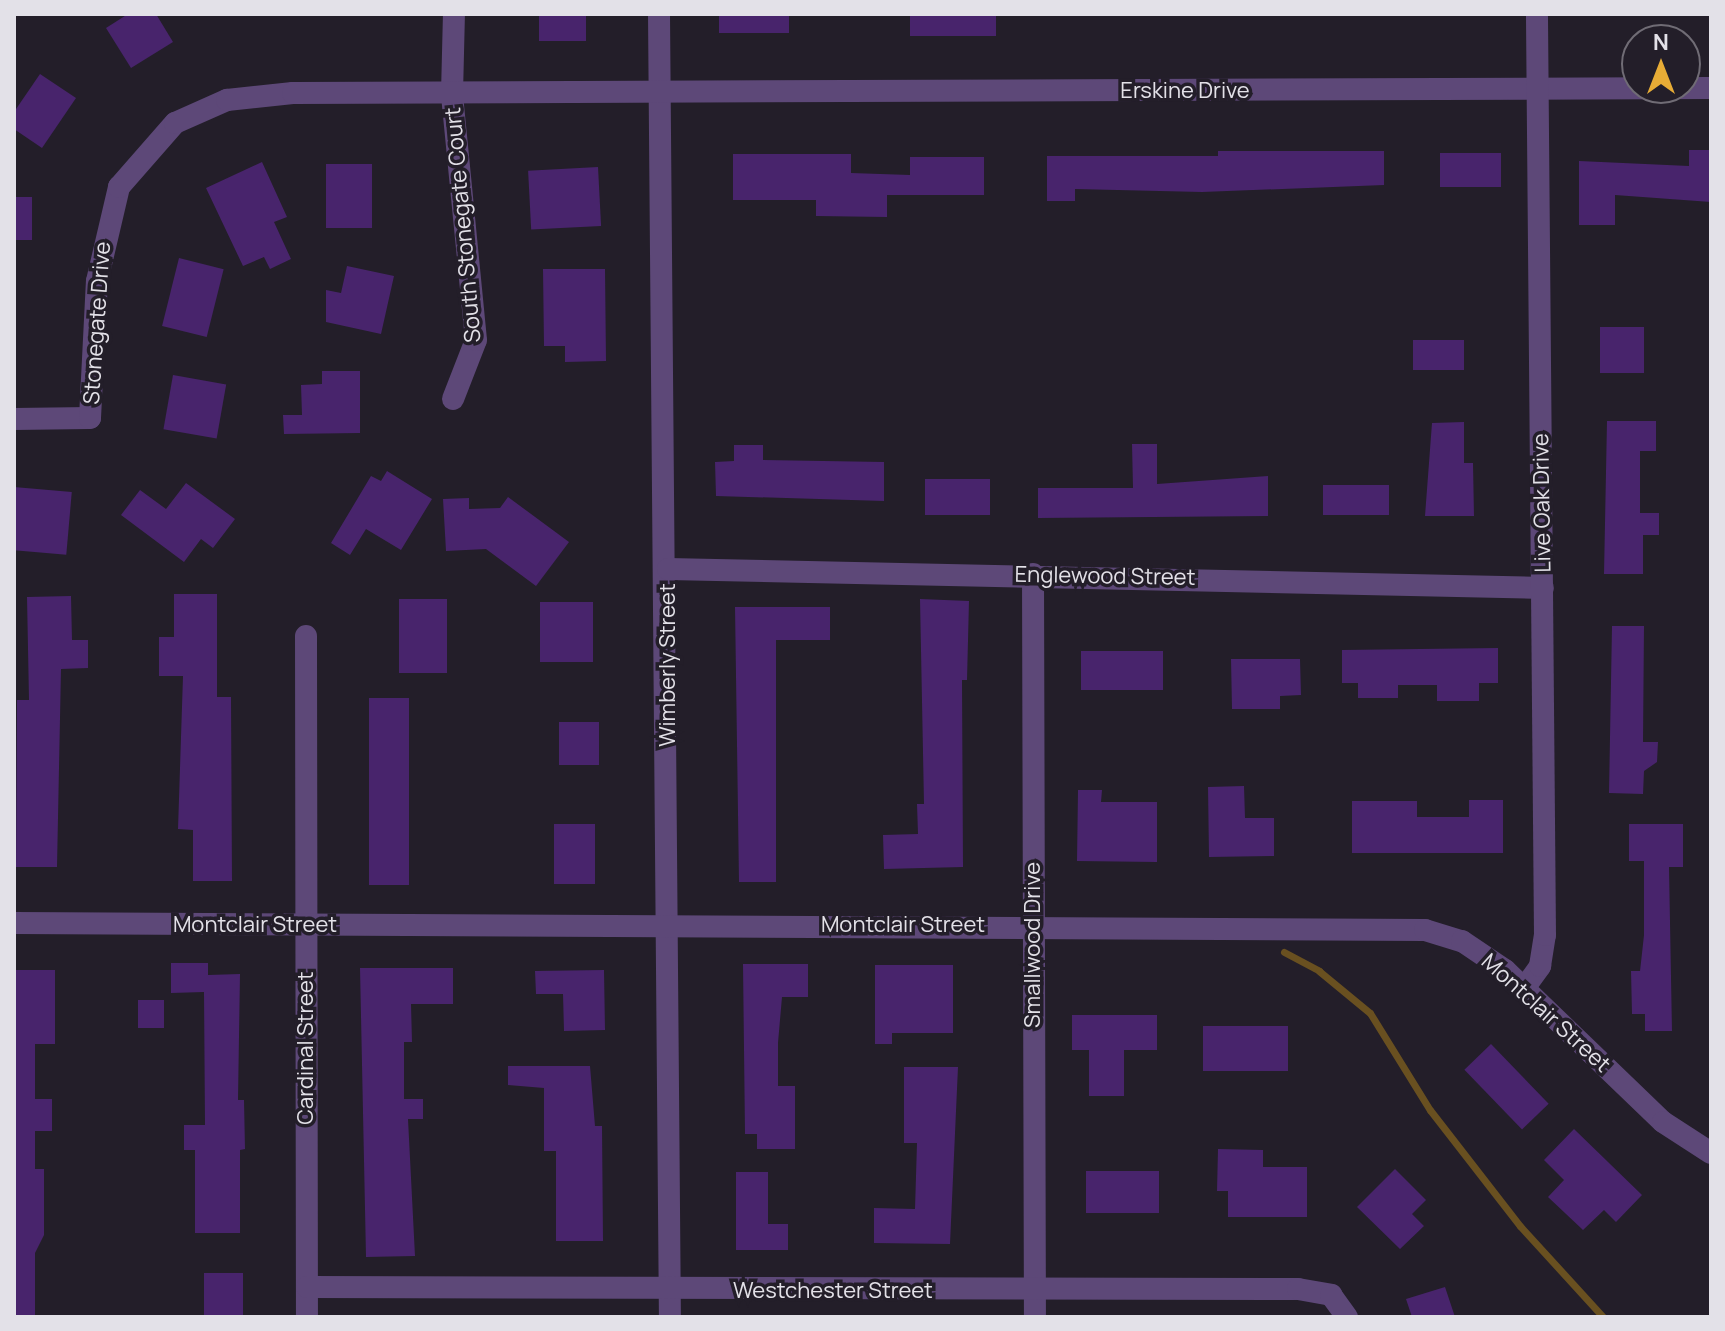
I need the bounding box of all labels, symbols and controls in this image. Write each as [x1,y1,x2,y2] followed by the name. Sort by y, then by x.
[1621,24,1701,104] north arrow
[1653,27,1669,57] text: N
[1120,78,1250,104] street label: Erskine Drive
[440,106,486,344] street label: South Stonegate Court
[78,241,116,405] street label: Stonegate Drive
[1528,433,1556,573] street label: Live Oak Drive
[1014,561,1196,591] street label: Englewood Street
[655,583,681,747] street label: Wimberly Street
[1020,862,1046,1028] street label: Smallwood Drive
[173,912,337,938] street label: Montclair Street
[821,912,985,938] street label: Montclair Street
[1476,948,1616,1078] street label: Montclair Street
[293,971,319,1125] street label: Cardinal Street
[733,1278,933,1304] street label: Westchester Street

